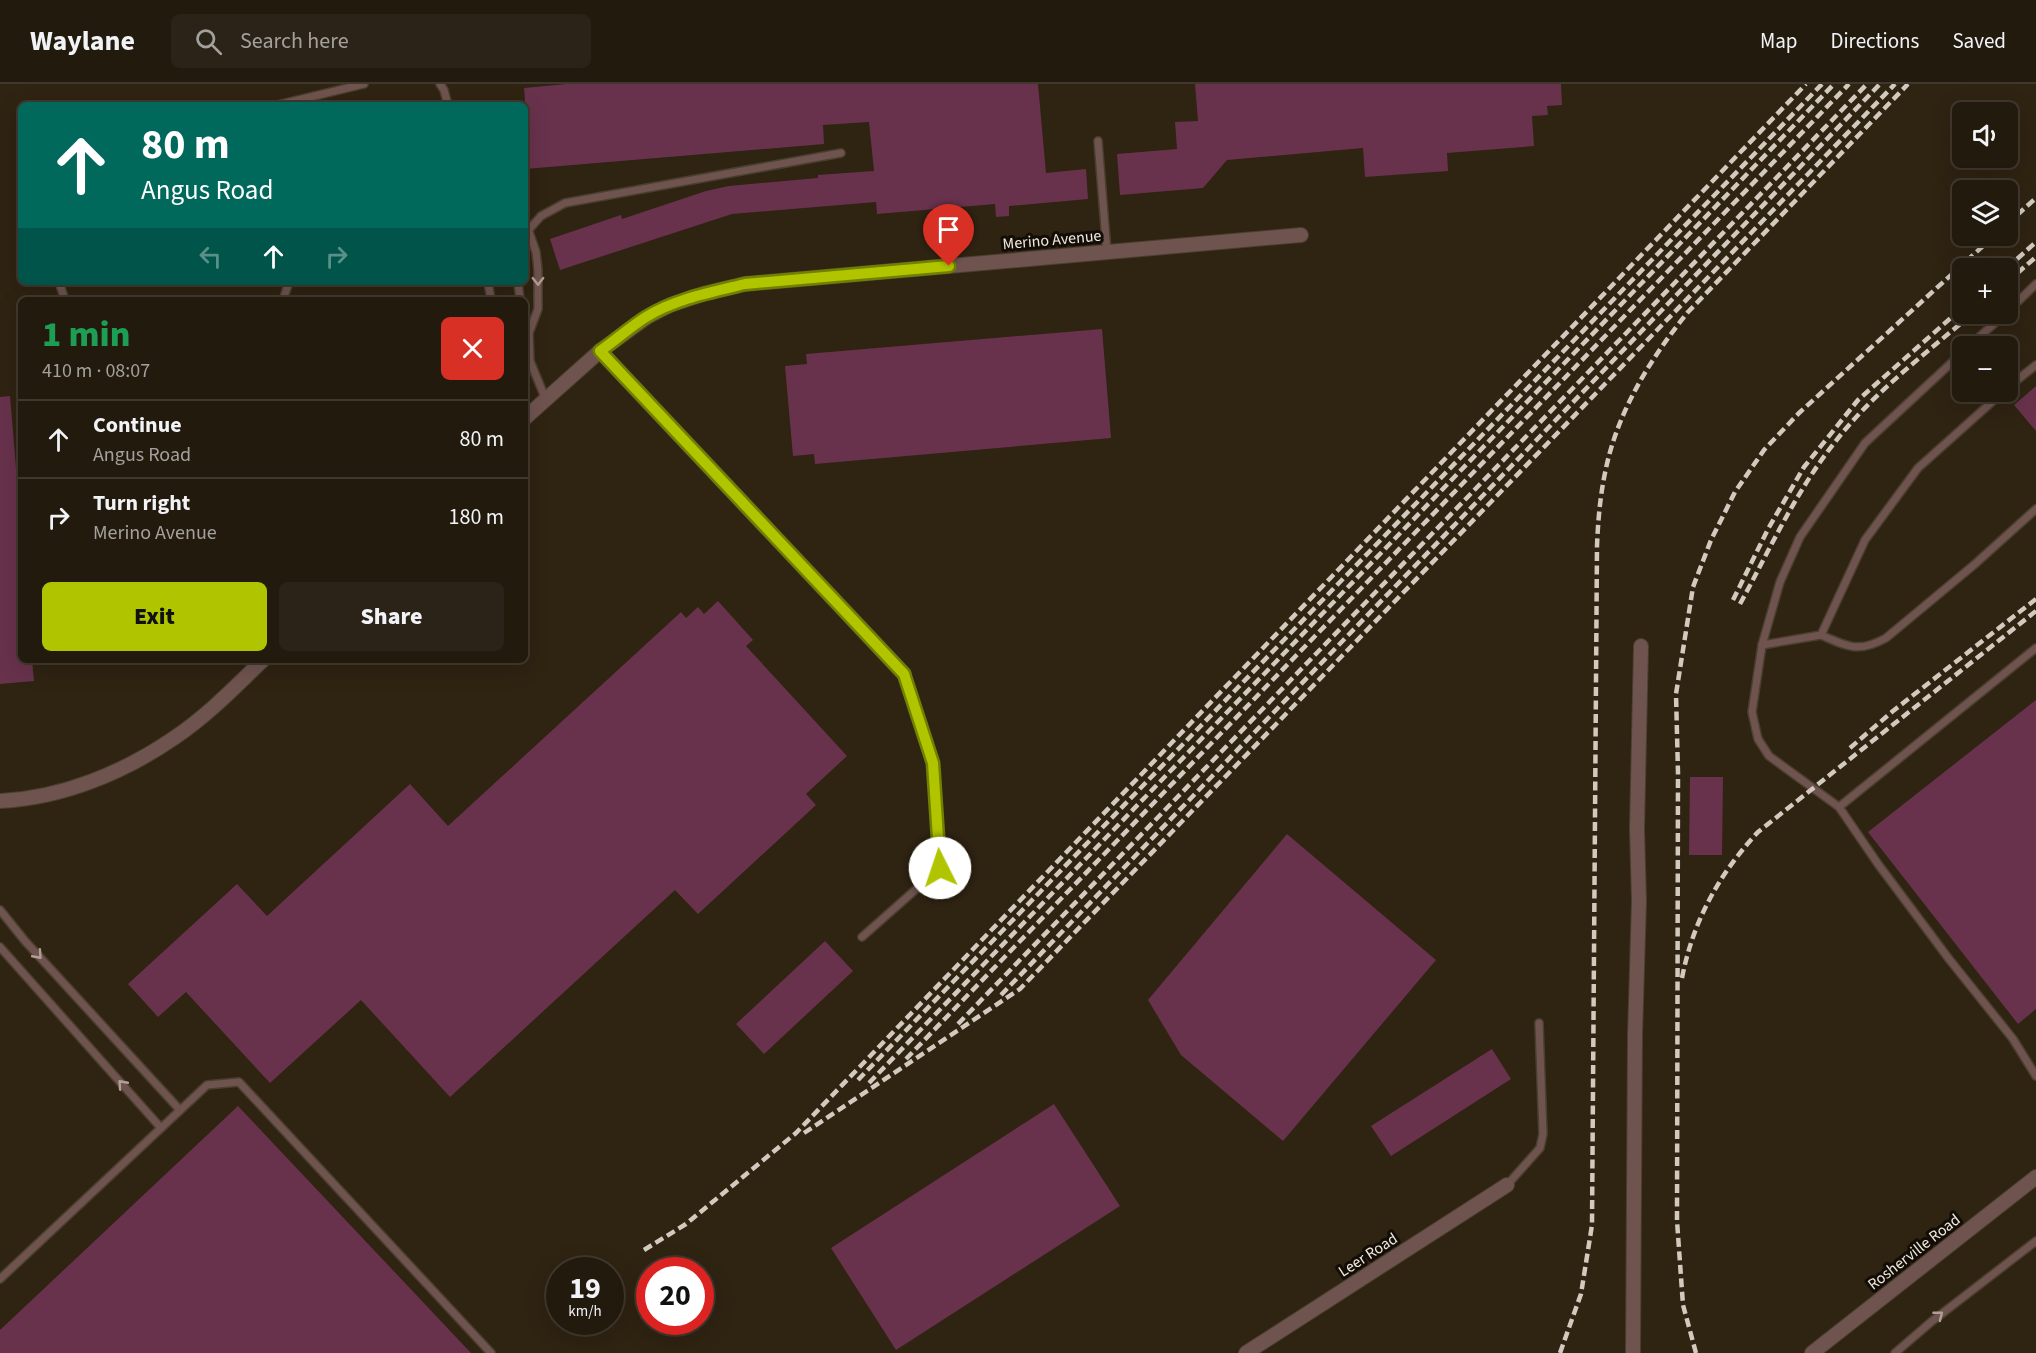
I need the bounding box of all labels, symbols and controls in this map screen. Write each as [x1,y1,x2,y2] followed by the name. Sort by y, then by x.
[171,14,591,68] search box
[30,21,135,61] text: Waylane
[192,25,225,58] icon: search
[240,25,349,57] text: Search here
[1760,26,1798,56] text: Map
[1831,26,1919,56] text: Directions
[1952,26,2006,56] text: Saved
[1952,102,2018,402] map controls
[1952,102,2018,168] button: sound
[141,115,230,175] text: 80 m
[42,126,120,204] icon: ahead
[141,171,273,210] text: Angus Road
[1952,180,2018,246] button: layers
[923,204,974,266] pin
[932,213,965,246] icon: arrive
[1002,225,1102,255] street label: Merino Avenue
[194,240,227,273] icon: left
[257,240,290,273] icon: ahead
[320,240,353,273] icon: right
[1952,258,2018,324] button: +
[532,277,544,286] one-way arrow
[42,309,130,360] text: 1 min
[441,317,504,380] button: close
[1952,336,2018,402] button: −
[42,357,150,385] text: 410 m · 08:07
[93,409,182,441] text: Continue
[42,423,75,456] icon: ahead
[459,423,504,455] text: 80 m
[93,441,191,469] text: Angus Road
[93,487,190,519] text: Turn right
[42,501,75,534] icon: right
[449,501,504,533] text: 180 m
[93,519,217,547] text: Merino Avenue
[42,582,267,651] button: Exit
[279,582,504,651] button: Share
[908,836,972,900] position arrow
[31,948,42,958] one-way arrow
[118,1080,129,1091] one-way arrow
[1863,1209,1965,1295] street label: Rosherville Road
[1334,1228,1402,1282] street label: Leer Road
[636,1257,714,1335] speed limit sign: 20
[569,1267,601,1310] text: 19
[568,1301,602,1322] text: km/h
[1933,1312,1944,1323] one-way arrow

